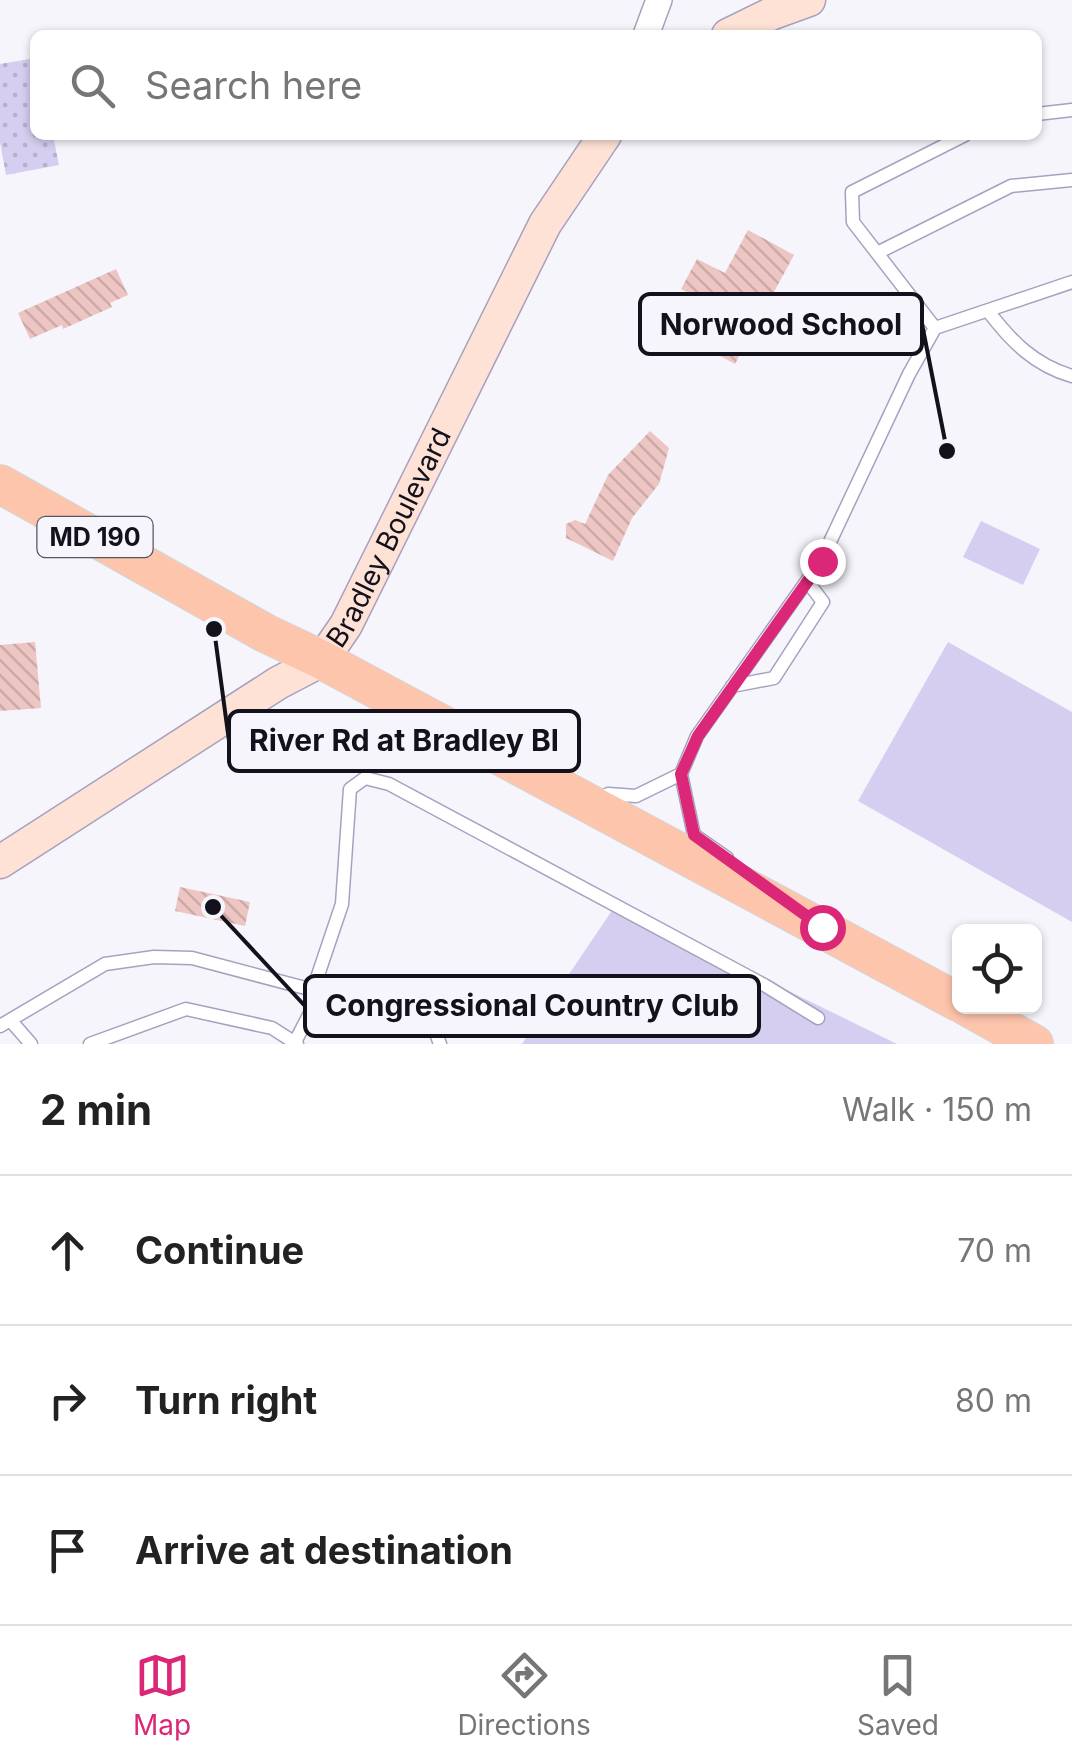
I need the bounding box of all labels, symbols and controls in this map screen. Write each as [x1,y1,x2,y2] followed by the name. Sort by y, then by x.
[30,30,1042,140] search box
[65,58,120,113] icon: search
[145,62,362,108] text: Search here
[640,294,922,354] callout: Norwood School
[660,306,902,342] text: Norwood School
[319,422,458,654] street label: Bradley Boulevard
[38,517,152,557] road number: MD 190
[800,539,846,585] route end
[229,711,579,771] callout: River Rd at Bradley Bl
[249,722,559,758] text: River Rd at Bradley Bl
[800,905,846,951] route start
[952,924,1042,1014] map controls
[952,924,1042,1014] button: locate
[305,976,759,1036] callout: Congressional Country Club
[325,987,739,1023] text: Congressional Country Club
[40,1084,152,1135] text: 2 min
[842,1090,1032,1129] text: Walk · 150 m
[40,1223,95,1278] icon: ahead
[135,1227,304,1273] text: Continue
[957,1231,1032,1270] text: 70 m
[40,1373,95,1428] icon: right
[135,1377,317,1423] text: Turn right
[955,1381,1032,1420] text: 80 m
[40,1523,95,1578] icon: arrive
[135,1527,513,1573] text: Arrive at destination
[133,1648,191,1742] tab: Map
[457,1648,591,1742] tab: Directions
[857,1648,939,1742] tab: Saved

